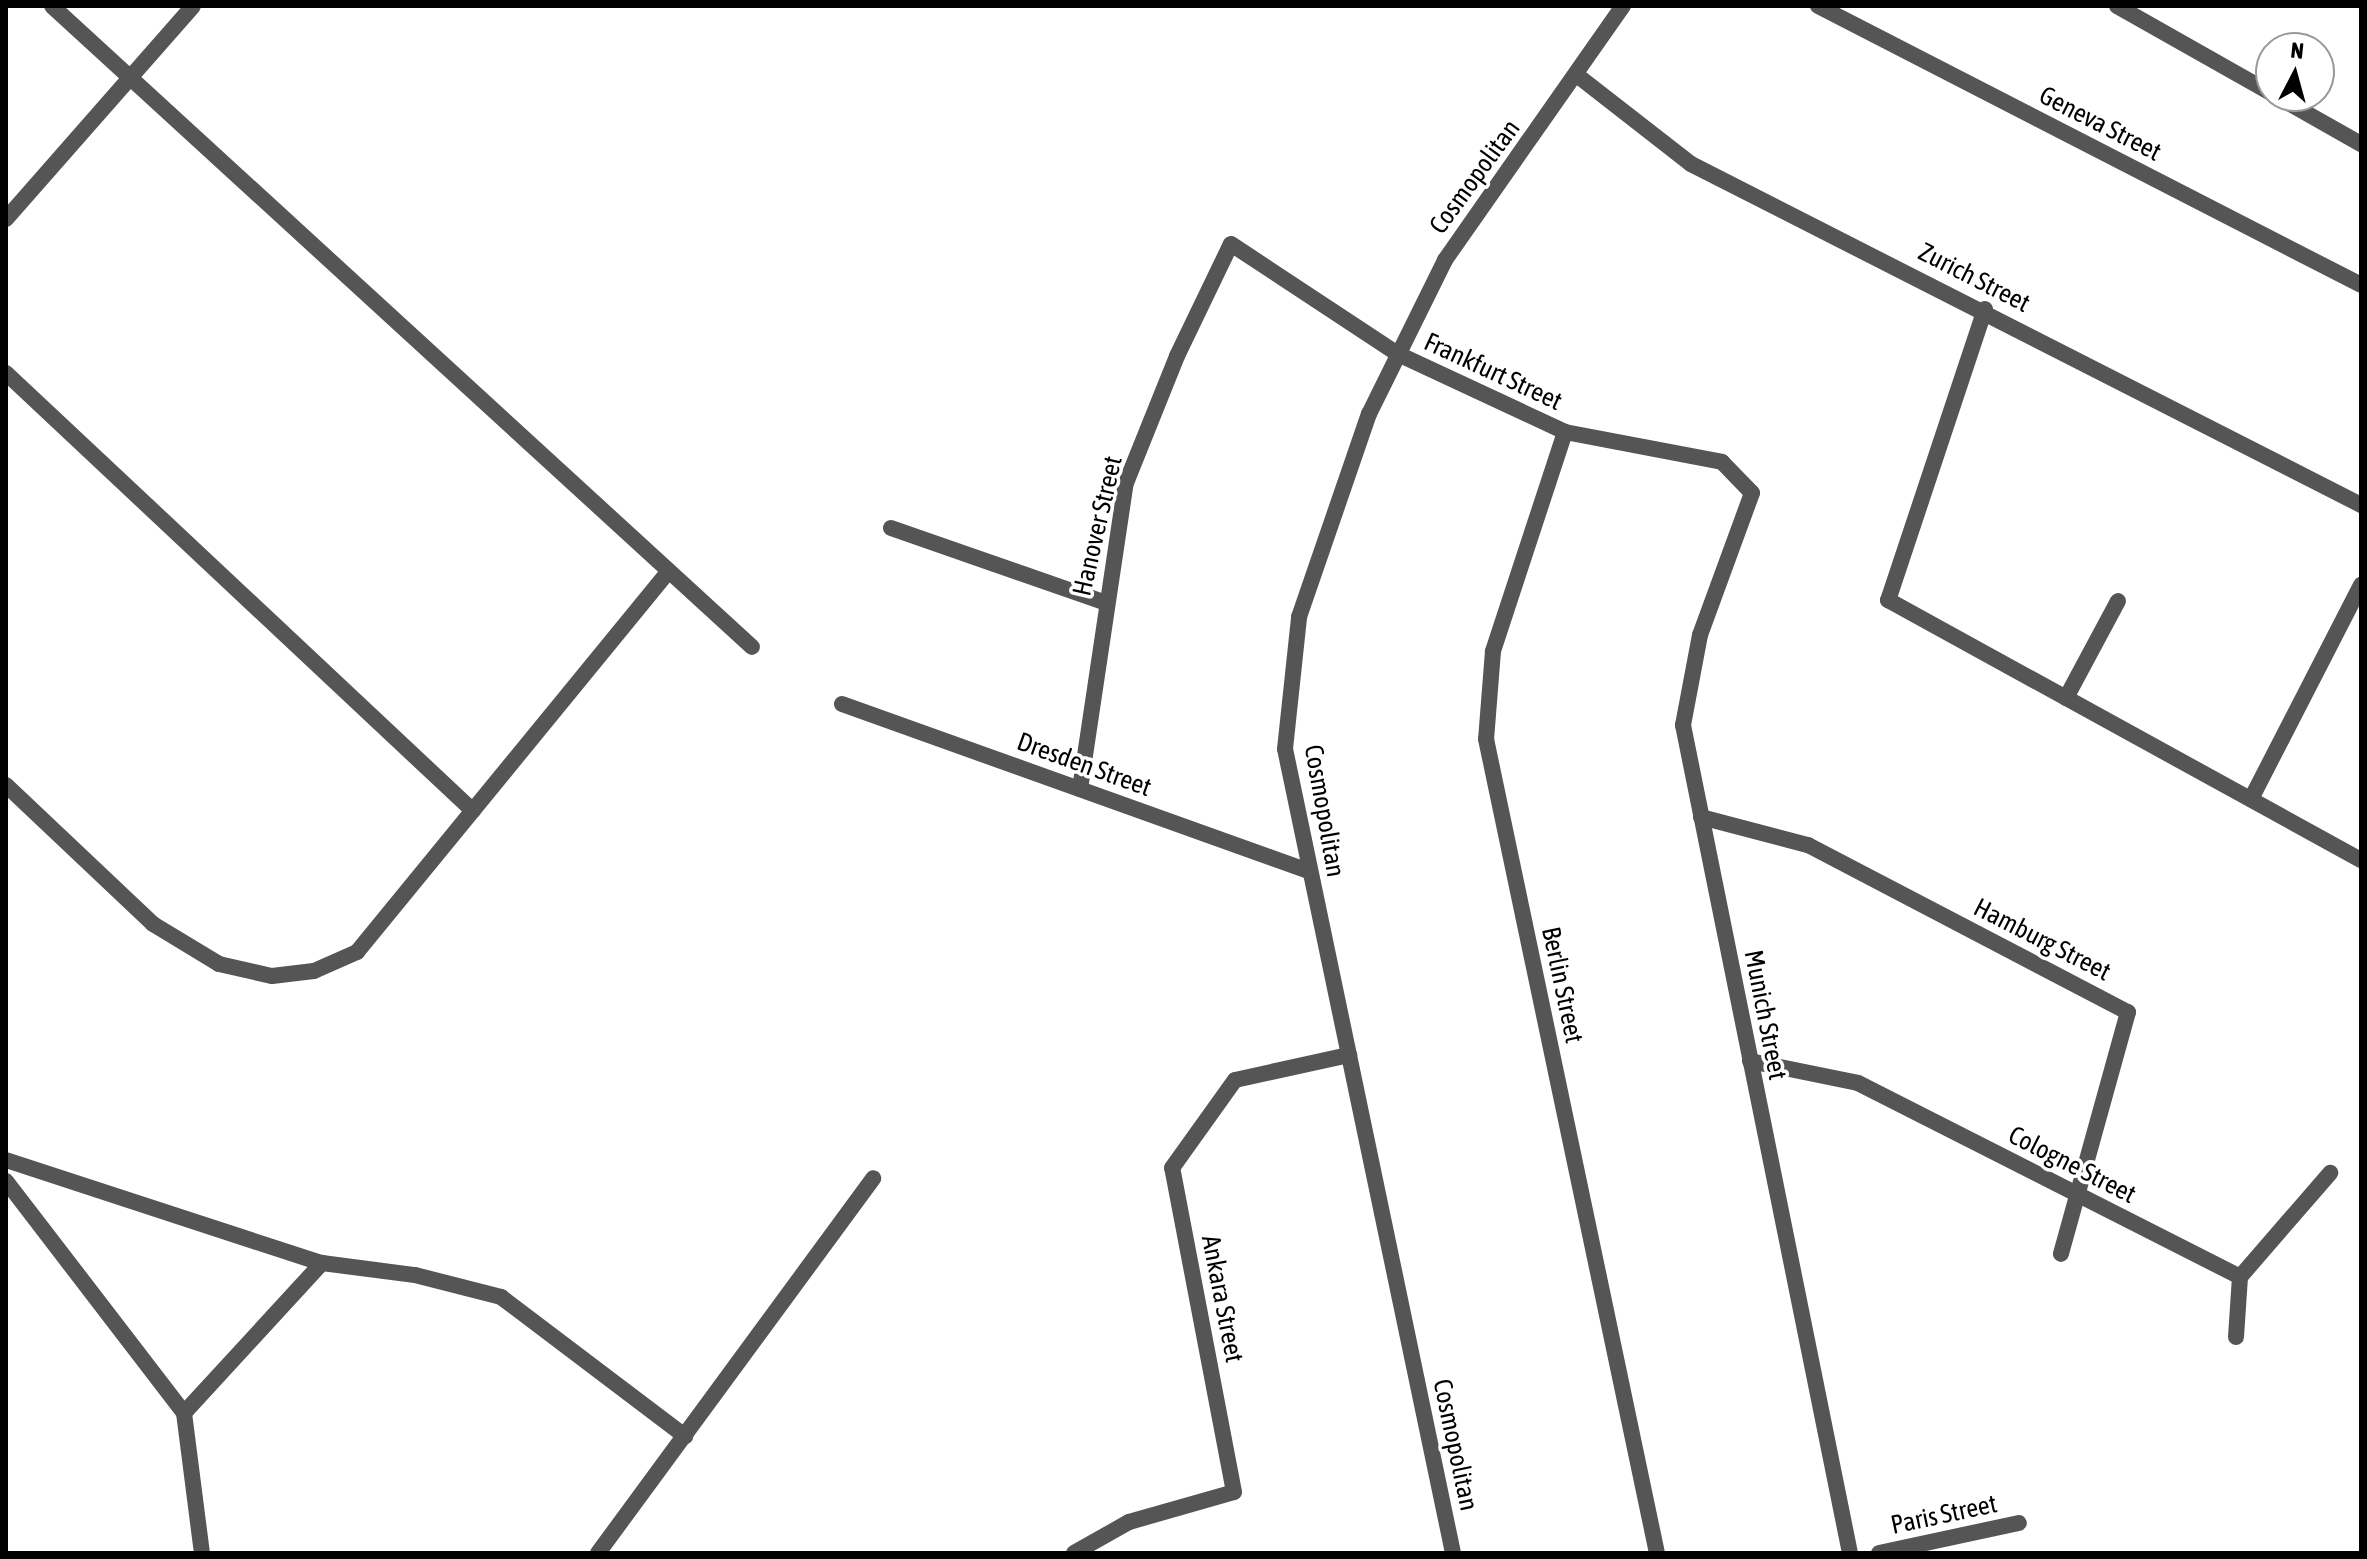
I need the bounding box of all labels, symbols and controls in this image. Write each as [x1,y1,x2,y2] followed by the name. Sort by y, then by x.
[2255,32,2335,112] north arrow
[2289,37,2305,64] text: N
[2034,80,2166,168] street label: Geneva Street
[1423,114,1527,240] street label: Cosmopolitan
[1913,237,2035,319] street label: Zurich Street
[1419,326,1567,418] street label: Frankfurt Street
[1067,453,1129,599] street label: Hanover Street
[1013,726,1155,804] street label: Dresden Street
[1297,742,1351,880] street label: Cosmopolitan
[1968,892,2116,988] street label: Hamburg Street
[1534,924,1590,1046] street label: Berlin Street
[1737,948,1793,1082] street label: Munich Street
[2003,1120,2141,1210] street label: Cologne Street
[1194,1233,1250,1365] street label: Ankara Street
[1426,1376,1484,1514] street label: Cosmopolitan
[1888,1489,2000,1541] street label: Paris Street

